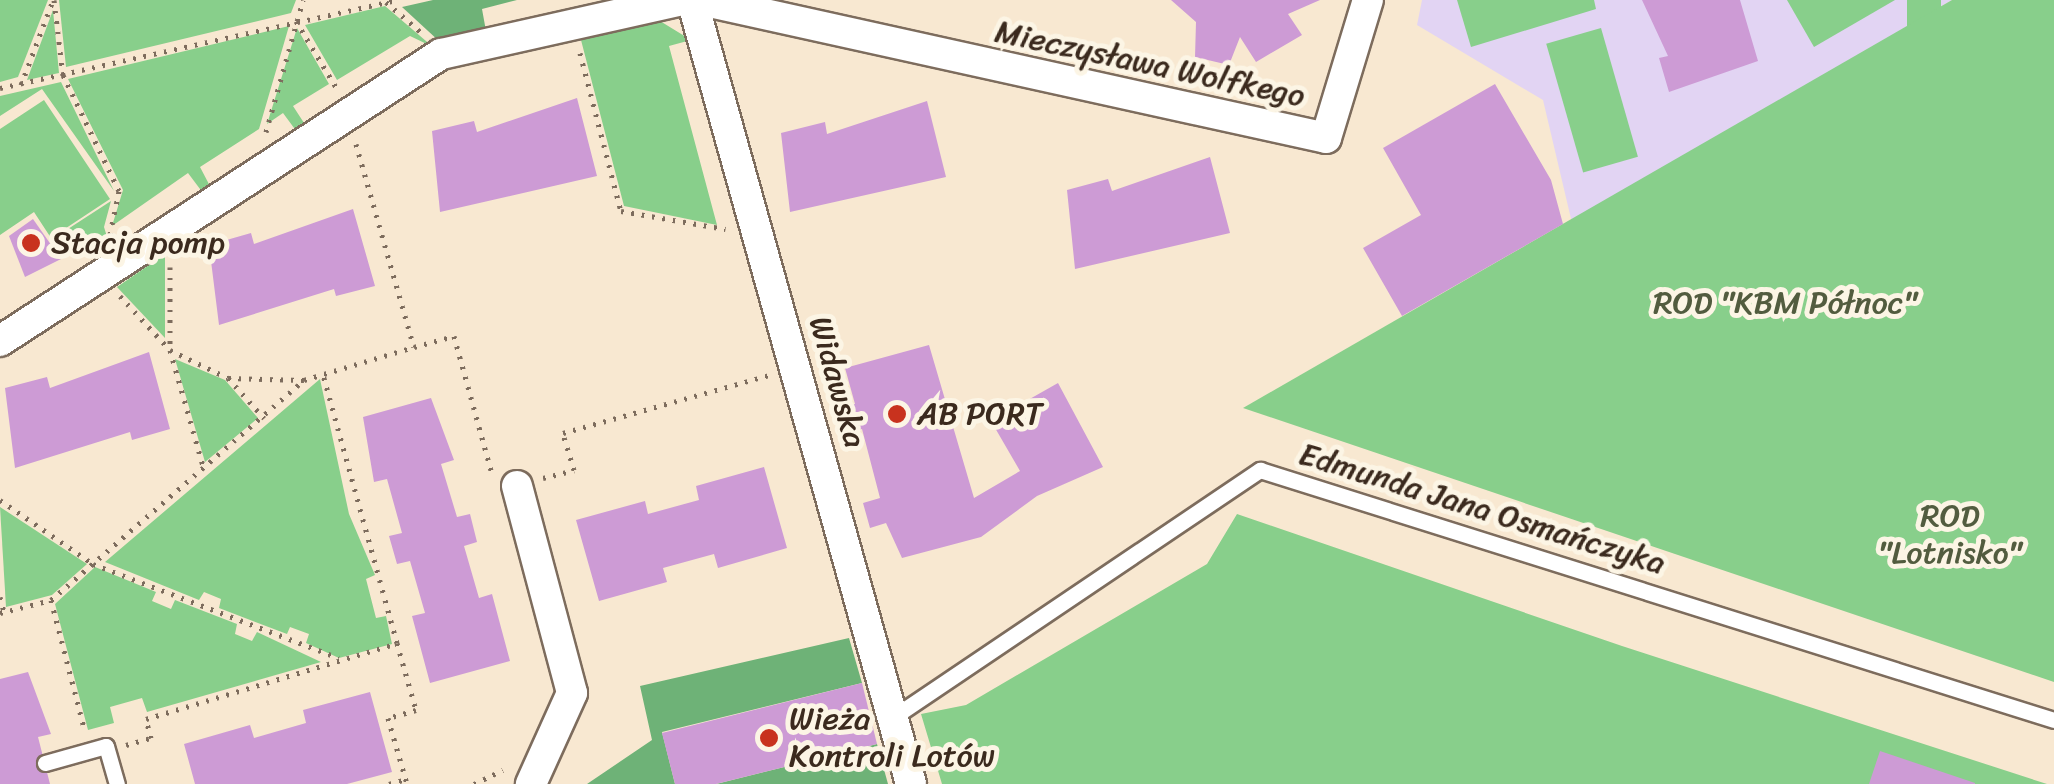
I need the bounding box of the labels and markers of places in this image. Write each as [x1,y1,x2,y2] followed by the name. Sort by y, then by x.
[51,224,225,262] place label: Stacja pomp
[20,232,42,254] marker: Stacja pomp
[917,395,1042,433] place label: AB PORT
[886,403,908,425] marker: AB PORT
[789,701,995,776] place label: Wieża Kontroli Lotów
[758,727,780,749] marker: Wieża Kontroli Lotów

